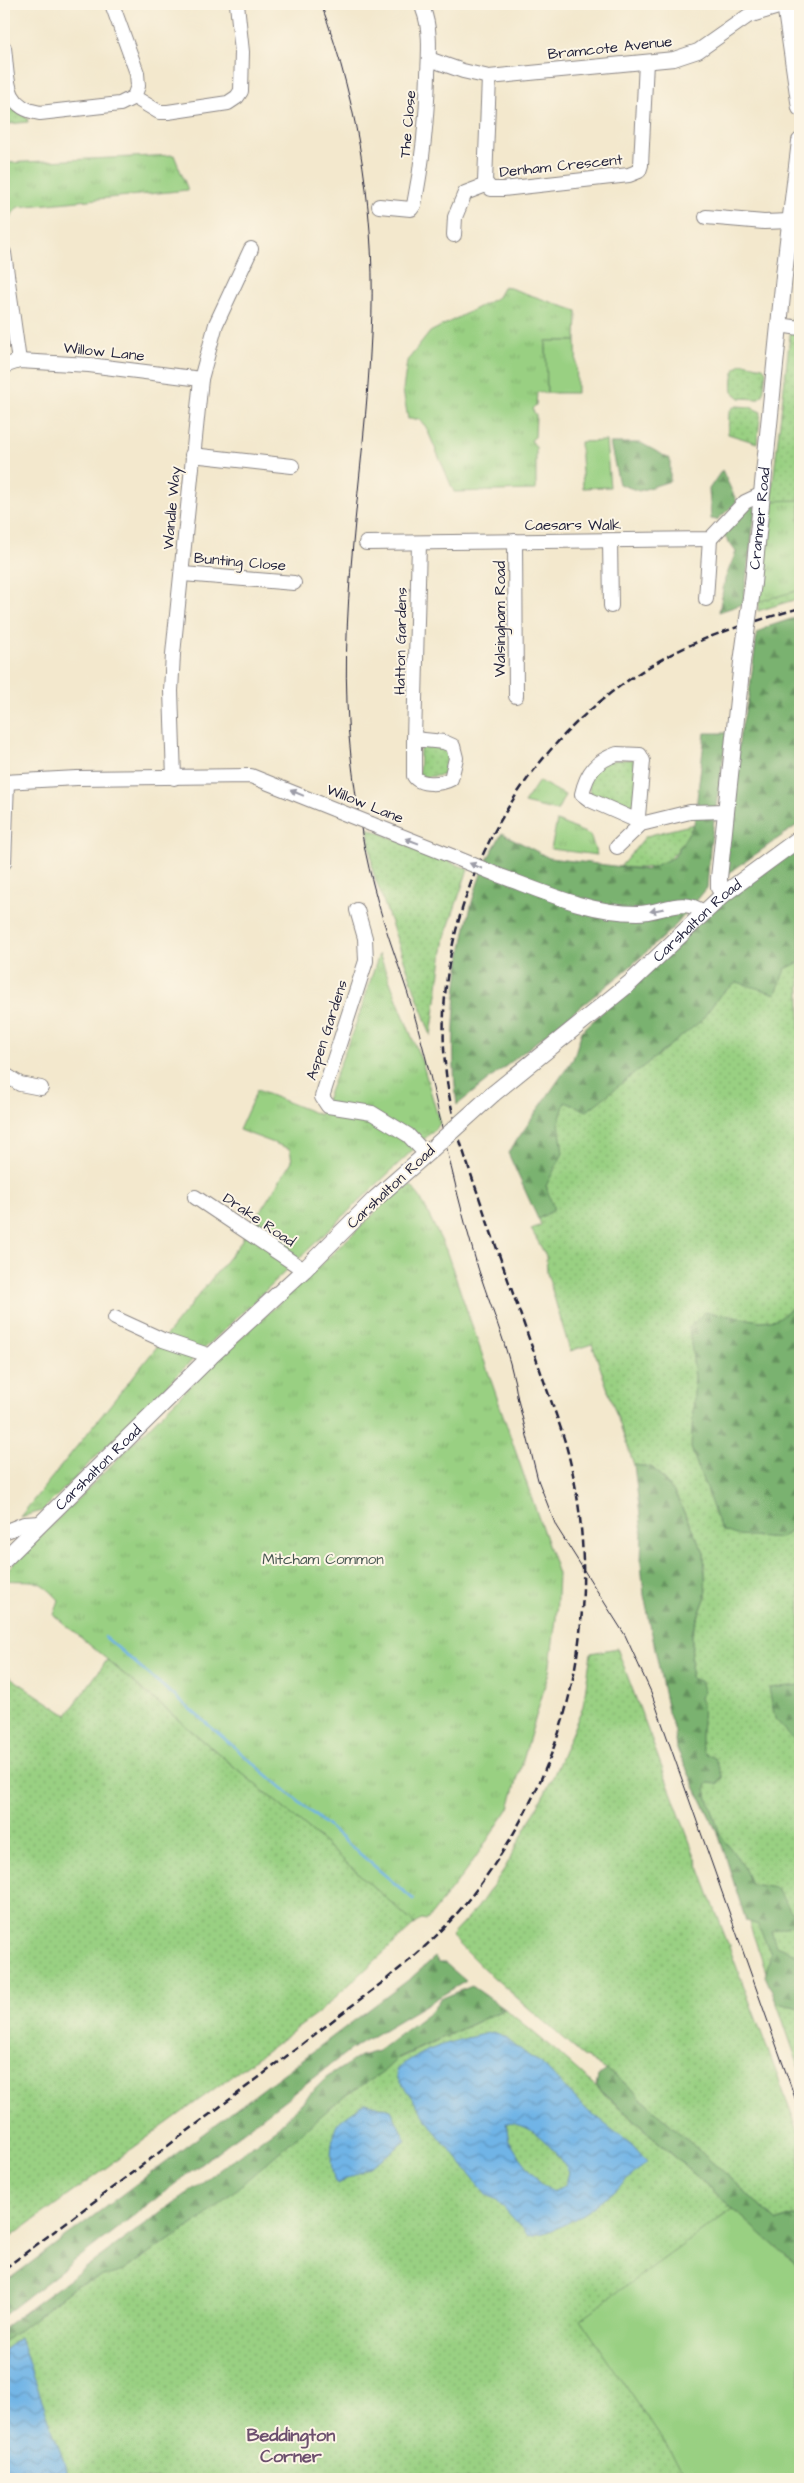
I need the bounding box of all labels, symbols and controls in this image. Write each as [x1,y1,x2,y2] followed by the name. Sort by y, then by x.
[547,31,673,65] street label: Bramcote Avenue
[395,89,421,159] street label: The Close
[498,149,624,183] street label: Denham Crescent
[62,337,146,367] street label: Willow Lane
[158,466,187,551] street label: Wandle Way
[744,466,775,570] street label: Cranmer Road
[525,515,621,536] street label: Caesars Walk
[193,548,287,577] street label: Bunting Close
[490,561,512,677] street label: Walsingham Road
[390,586,412,695] street label: Hatton Gardens
[323,779,407,829] street label: Willow Lane
[290,789,304,797] one-way arrow
[405,836,420,844] one-way arrow
[469,861,483,869] one-way arrow
[648,874,746,967] street label: Carshalton Road
[650,906,665,914] one-way arrow
[301,977,353,1083] street label: Aspen Gardens
[342,1140,440,1234] street label: Carshalton Road
[219,1188,300,1252] street label: Drake Road
[50,1420,146,1515] street label: Carshalton Road
[262,1549,384,1570] park label: Mitcham Common
[247,2423,335,2469] district label: Beddington Corner

